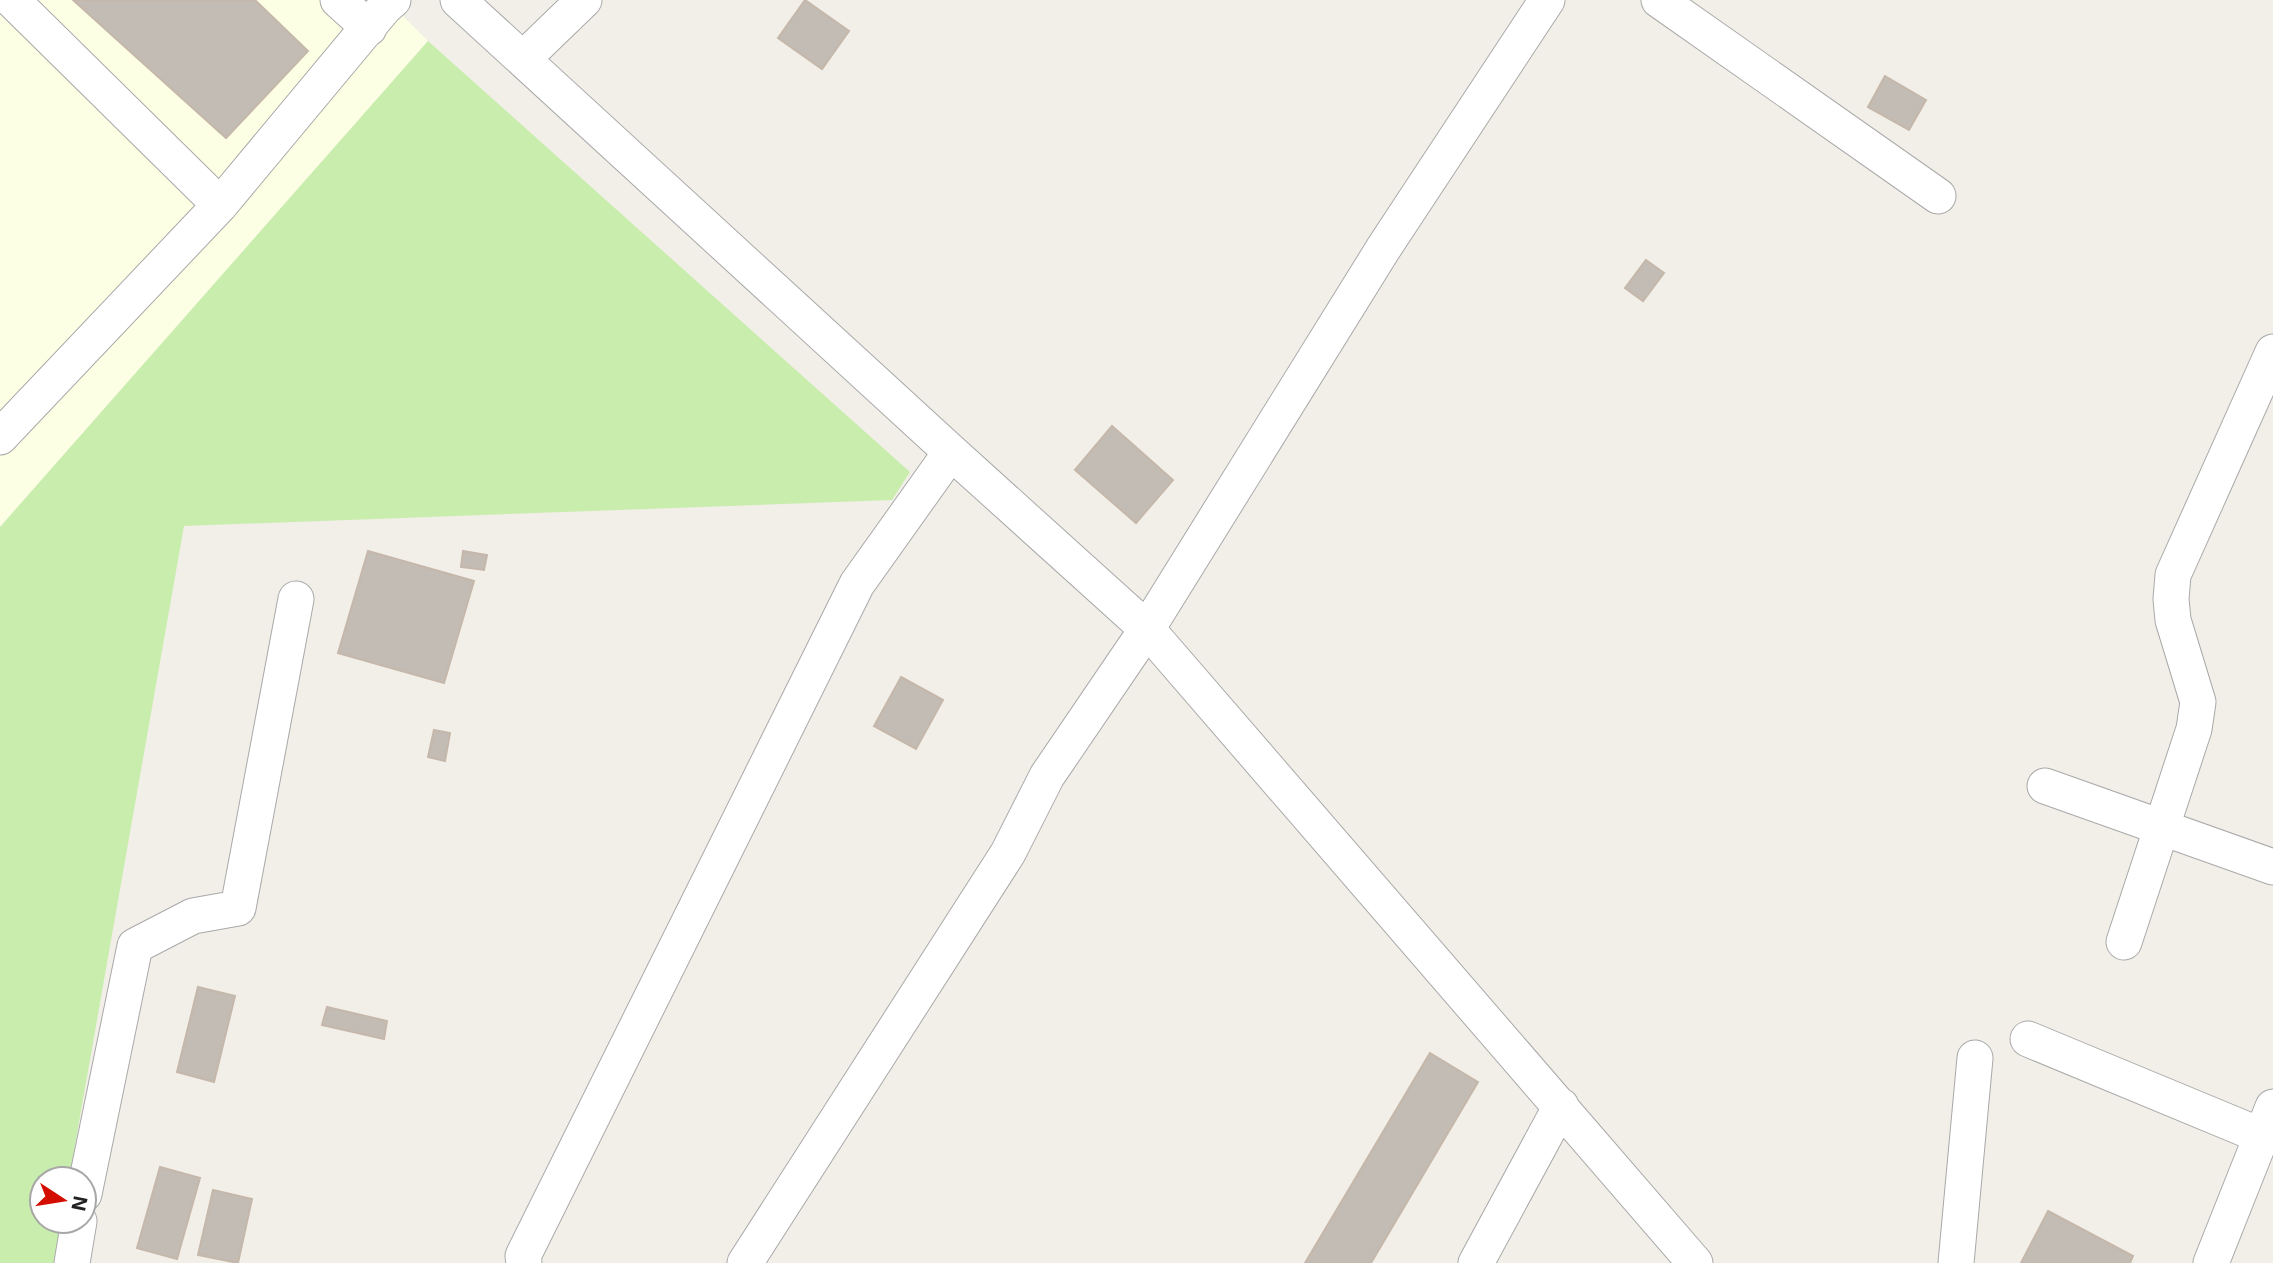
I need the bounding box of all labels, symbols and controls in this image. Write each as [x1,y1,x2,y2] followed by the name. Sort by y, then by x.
[28,1165,98,1235] north arrow
[66,1194,92,1213] text: N

